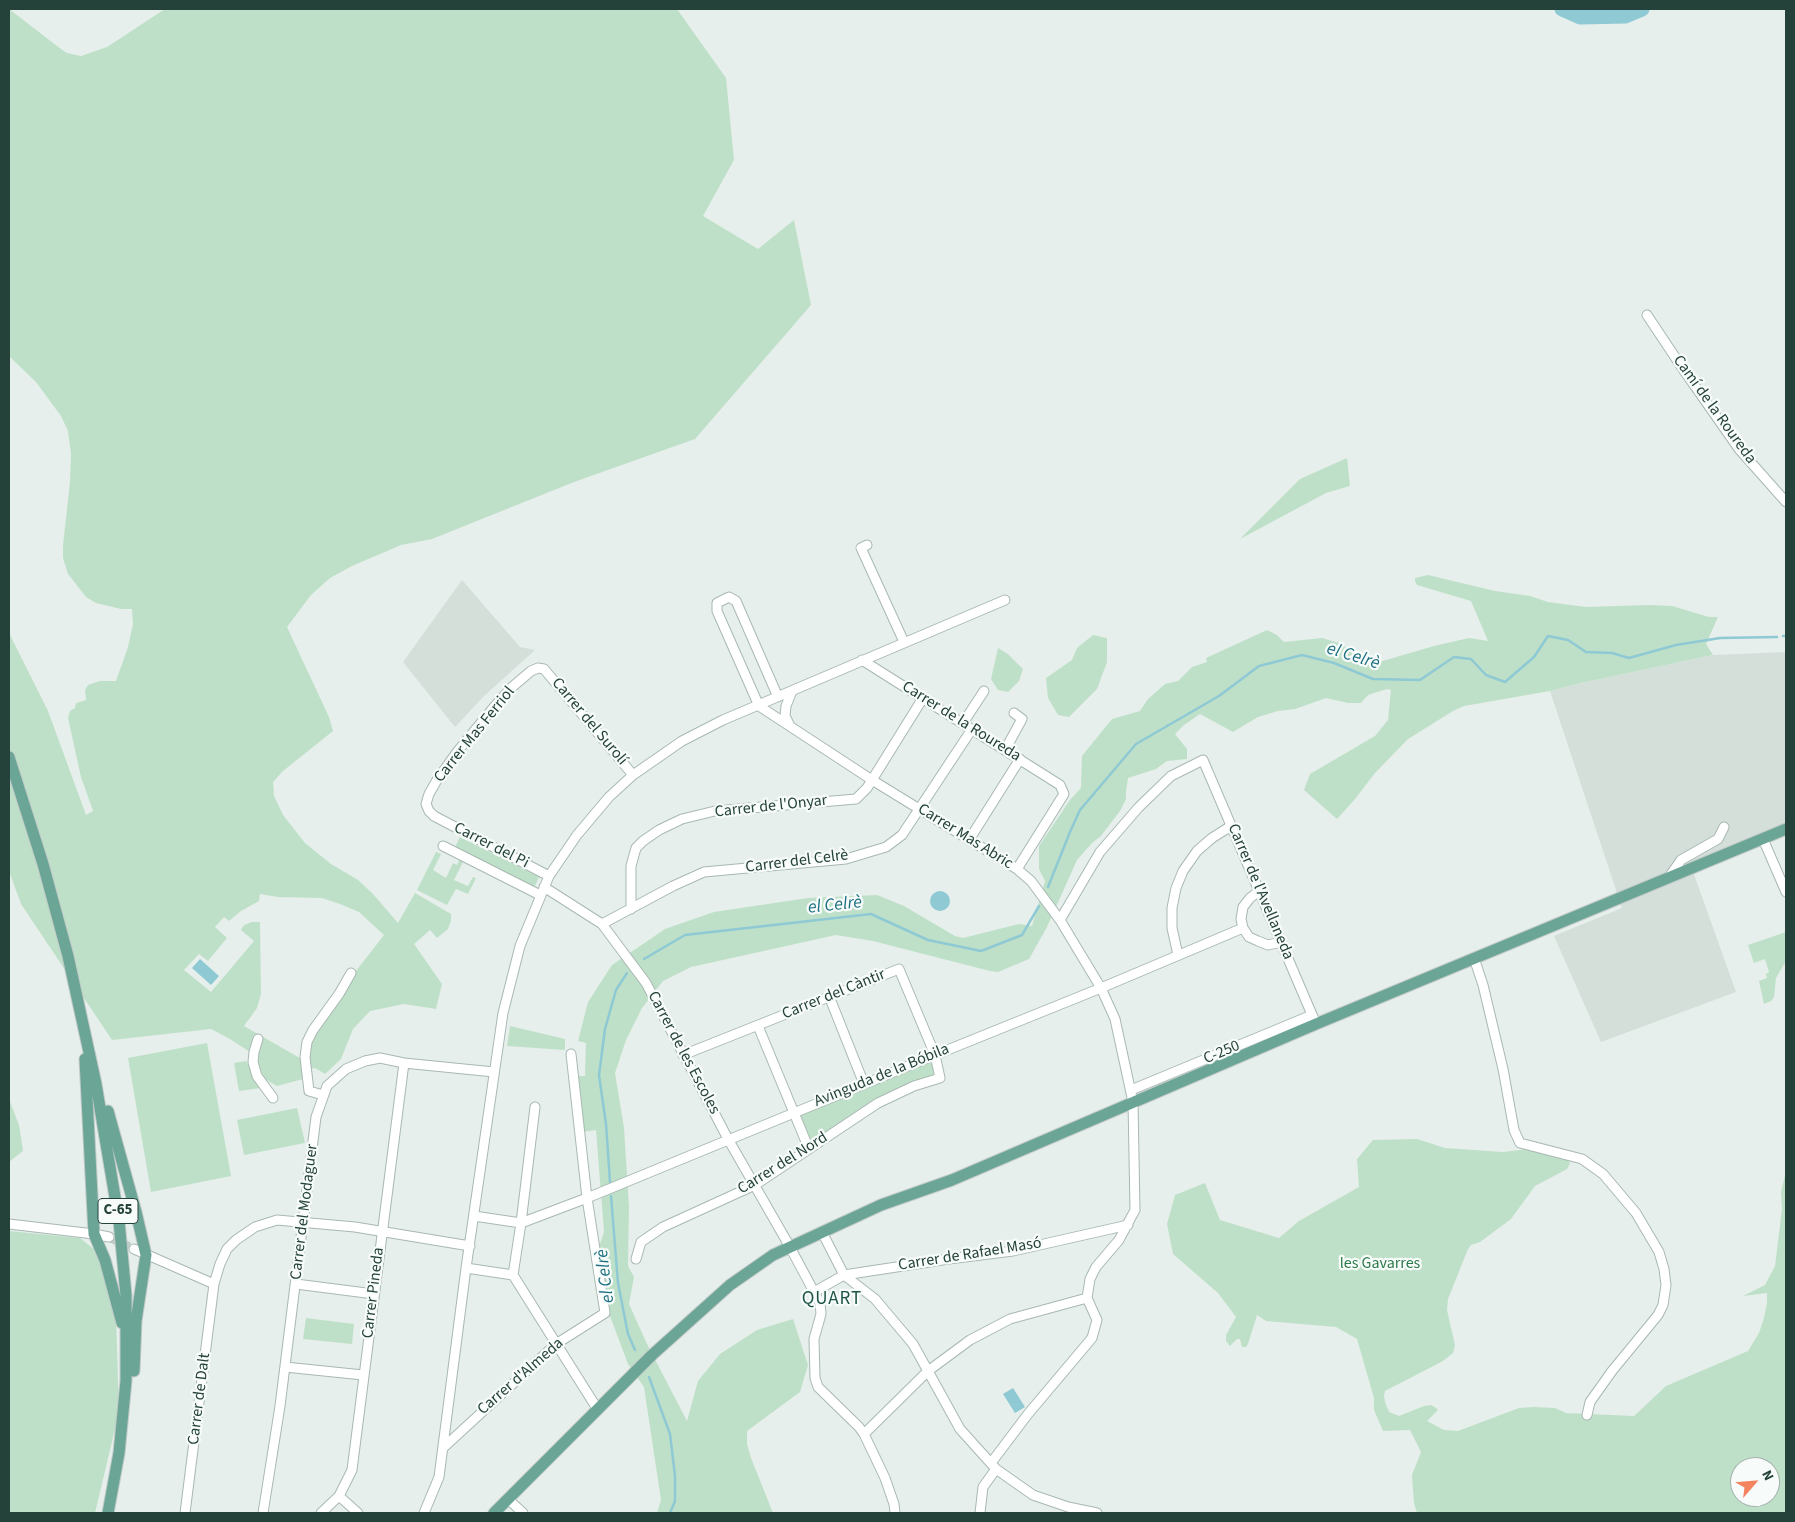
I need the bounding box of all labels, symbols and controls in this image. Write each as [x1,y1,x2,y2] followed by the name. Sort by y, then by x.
[1668,352,1760,468] street label: Camí de la Roureda
[1324,639,1382,675] water label: el Celrè
[547,674,631,770] street label: Carrer del Surolí
[898,678,1024,766] street label: Carrer de la Roureda
[430,683,520,787] street label: Carrer Mas Ferriol
[714,792,828,822] street label: Carrer de l'Onyar
[914,800,1016,874] street label: Carrer Mas Abric
[450,819,532,873] street label: Carrer del Pi
[1223,821,1297,963] street label: Carrer de l'Avellaneda
[745,846,849,878] street label: Carrer del Celrè
[807,892,863,920] water label: el Celrè
[780,966,888,1024] street label: Carrer del Càntir
[643,988,723,1118] street label: Carrer de les Escoles
[1201,1037,1243,1069] street label: C-250
[812,1040,952,1112] street label: Avinguda de la Bóbila
[735,1129,831,1199] street label: Carrer del Nord
[287,1143,323,1281] street label: Carrer del Modaguer
[98,1198,138,1224] road number: C-65
[897,1234,1043,1276] street label: Carrer de Rafael Masó
[359,1246,389,1340] street label: Carrer Pineda
[592,1248,620,1304] water label: el Celrè
[1340,1254,1420,1274] park label: les Gavarres
[801,1289,863,1311] district label: QUART
[474,1334,568,1420] street label: Carrer d'Almeda
[185,1352,215,1446] street label: Carrer de Dalt
[1730,1457,1780,1507] north arrow
[1756,1467,1778,1484] text: N

